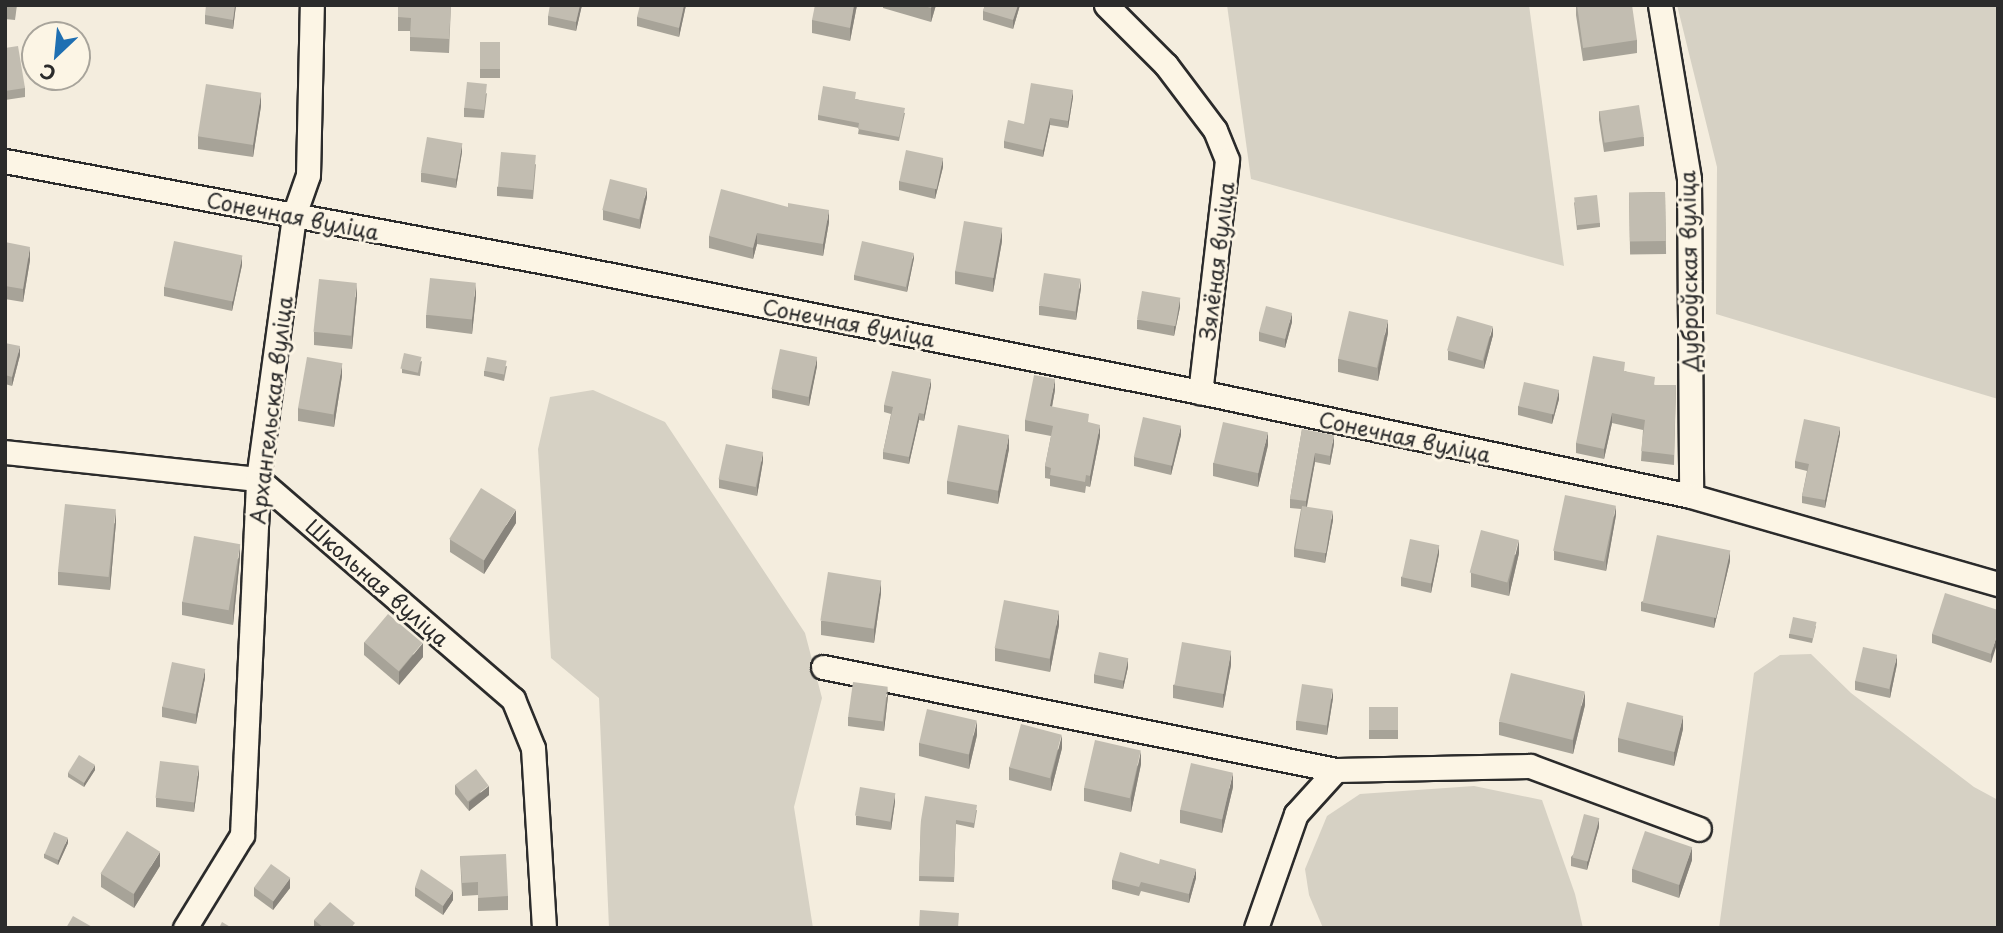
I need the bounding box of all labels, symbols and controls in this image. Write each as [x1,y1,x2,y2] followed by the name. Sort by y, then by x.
[21,21,91,91] north arrow
[35,57,60,89] text: С
[1674,170,1702,372] street label: Дуброўская вуліца
[1194,180,1238,342] street label: Зялёная вуліца
[204,186,382,244] street label: Сонечная вуліца
[760,293,938,351] street label: Сонечная вуліца
[243,294,297,526] street label: Архангельская вуліца
[1316,405,1494,467] street label: Сонечная вуліца
[301,513,455,651] street label: Школьная вуліца

